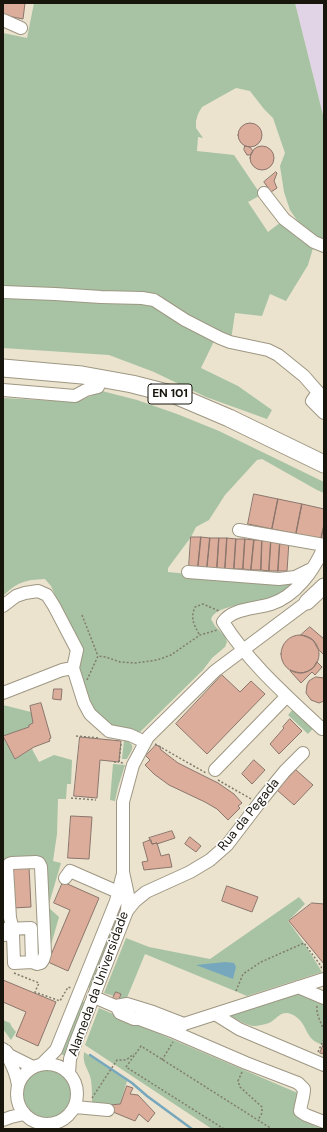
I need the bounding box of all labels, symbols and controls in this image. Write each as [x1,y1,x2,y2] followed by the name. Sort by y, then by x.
[148,384,192,404] road number: EN 101
[215,776,283,854] street label: Rua da Pegada
[65,909,133,1059] street label: Alameda da Universidade

